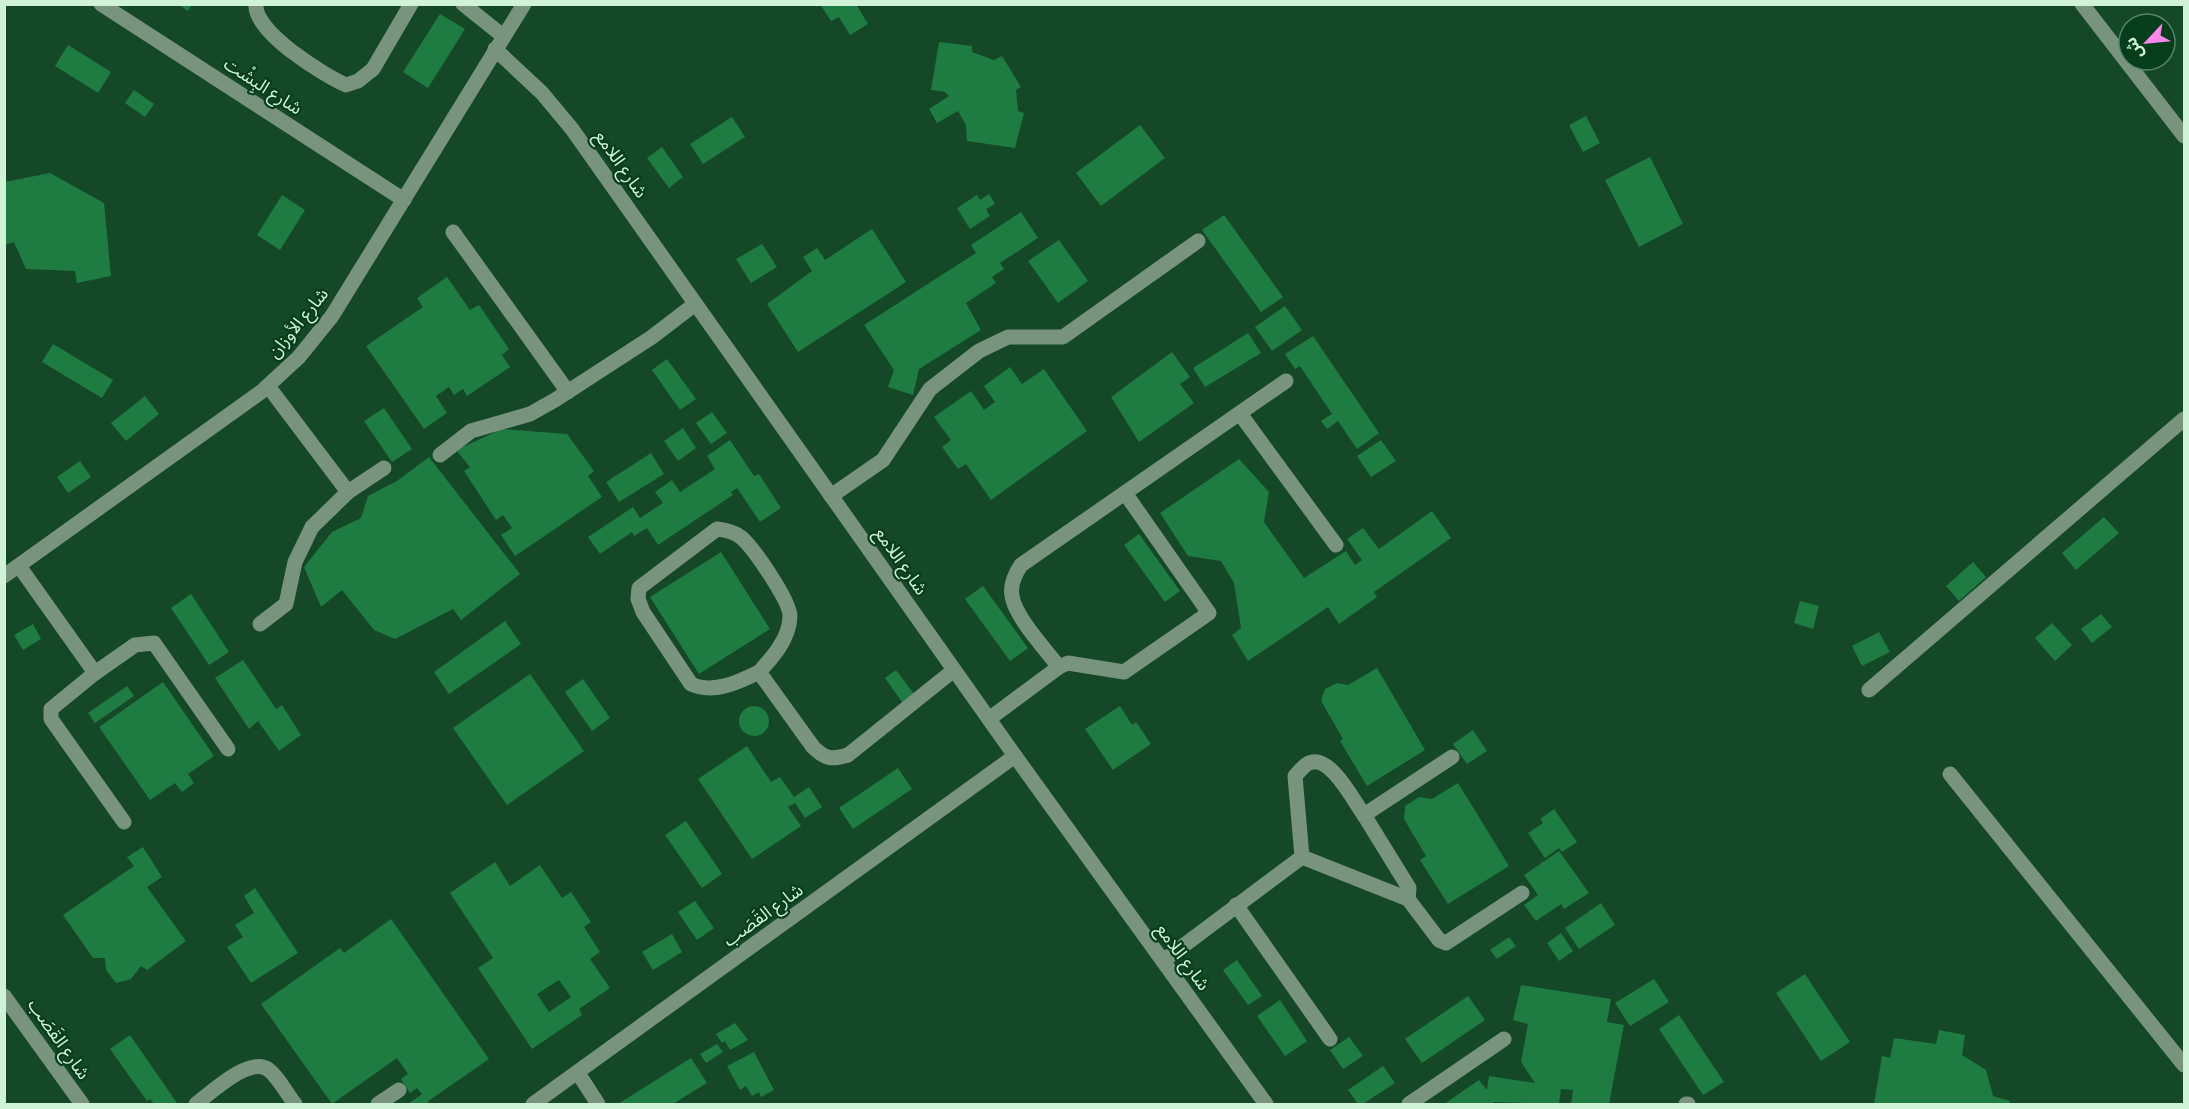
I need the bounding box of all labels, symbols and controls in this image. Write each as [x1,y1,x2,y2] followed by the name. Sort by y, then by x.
[2117,12,2177,72] north arrow
[2120,34,2147,63] text: ش
[218,52,307,122] street label: شارع البِشْت
[587,125,653,204] street label: شارع اللامع
[262,283,335,365] street label: شارع الأوزان
[867,522,933,601] street label: شارع اللامع
[718,878,809,954] street label: شارع القَصَب
[1149,919,1216,997] street label: شارع اللامع
[21,994,96,1085] street label: شارع القَصَب

